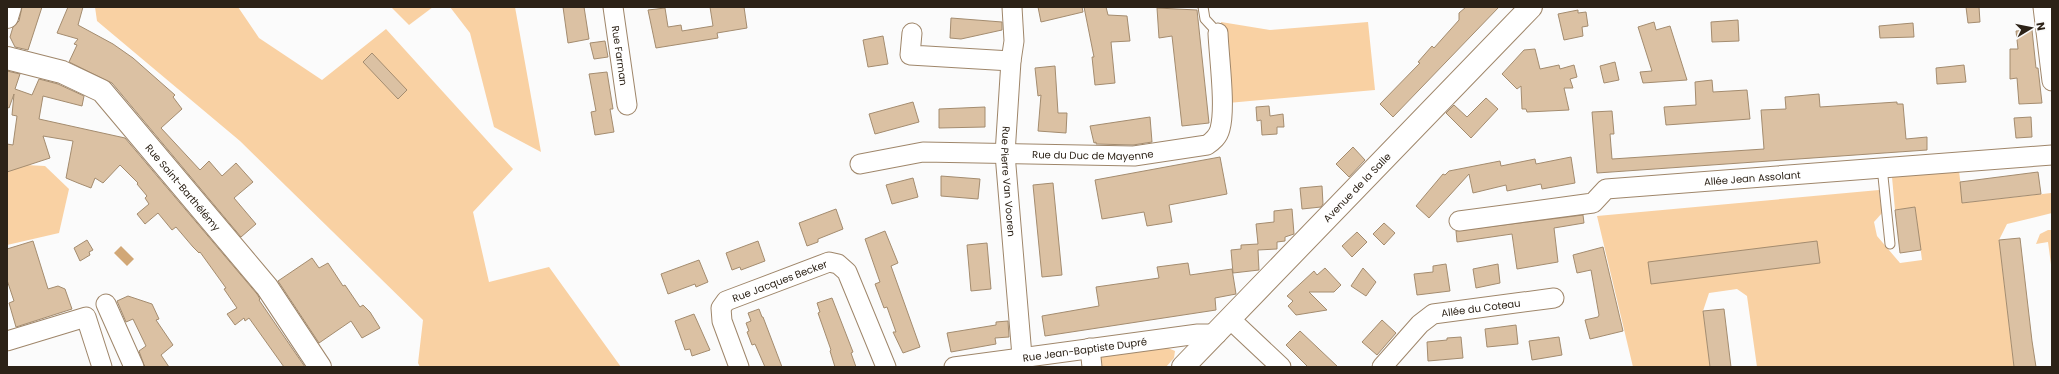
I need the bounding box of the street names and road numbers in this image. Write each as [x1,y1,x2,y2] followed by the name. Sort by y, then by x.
[608,25,632,86] street label: Rue Farman
[997,126,1019,237] street label: Rue Pierre Van Vooren
[142,141,224,234] street label: Rue Saint-Barthélémy
[1032,146,1154,164] street label: Rue du Duc de Mayenne
[1320,149,1394,225] street label: Avenue de la Salle
[1703,167,1802,189] street label: Allée Jean Assolant
[730,256,829,305] street label: Rue Jacques Becker
[1440,295,1521,320] street label: Allée du Coteau
[1022,333,1148,365] street label: Rue Jean-Baptiste Dupré

